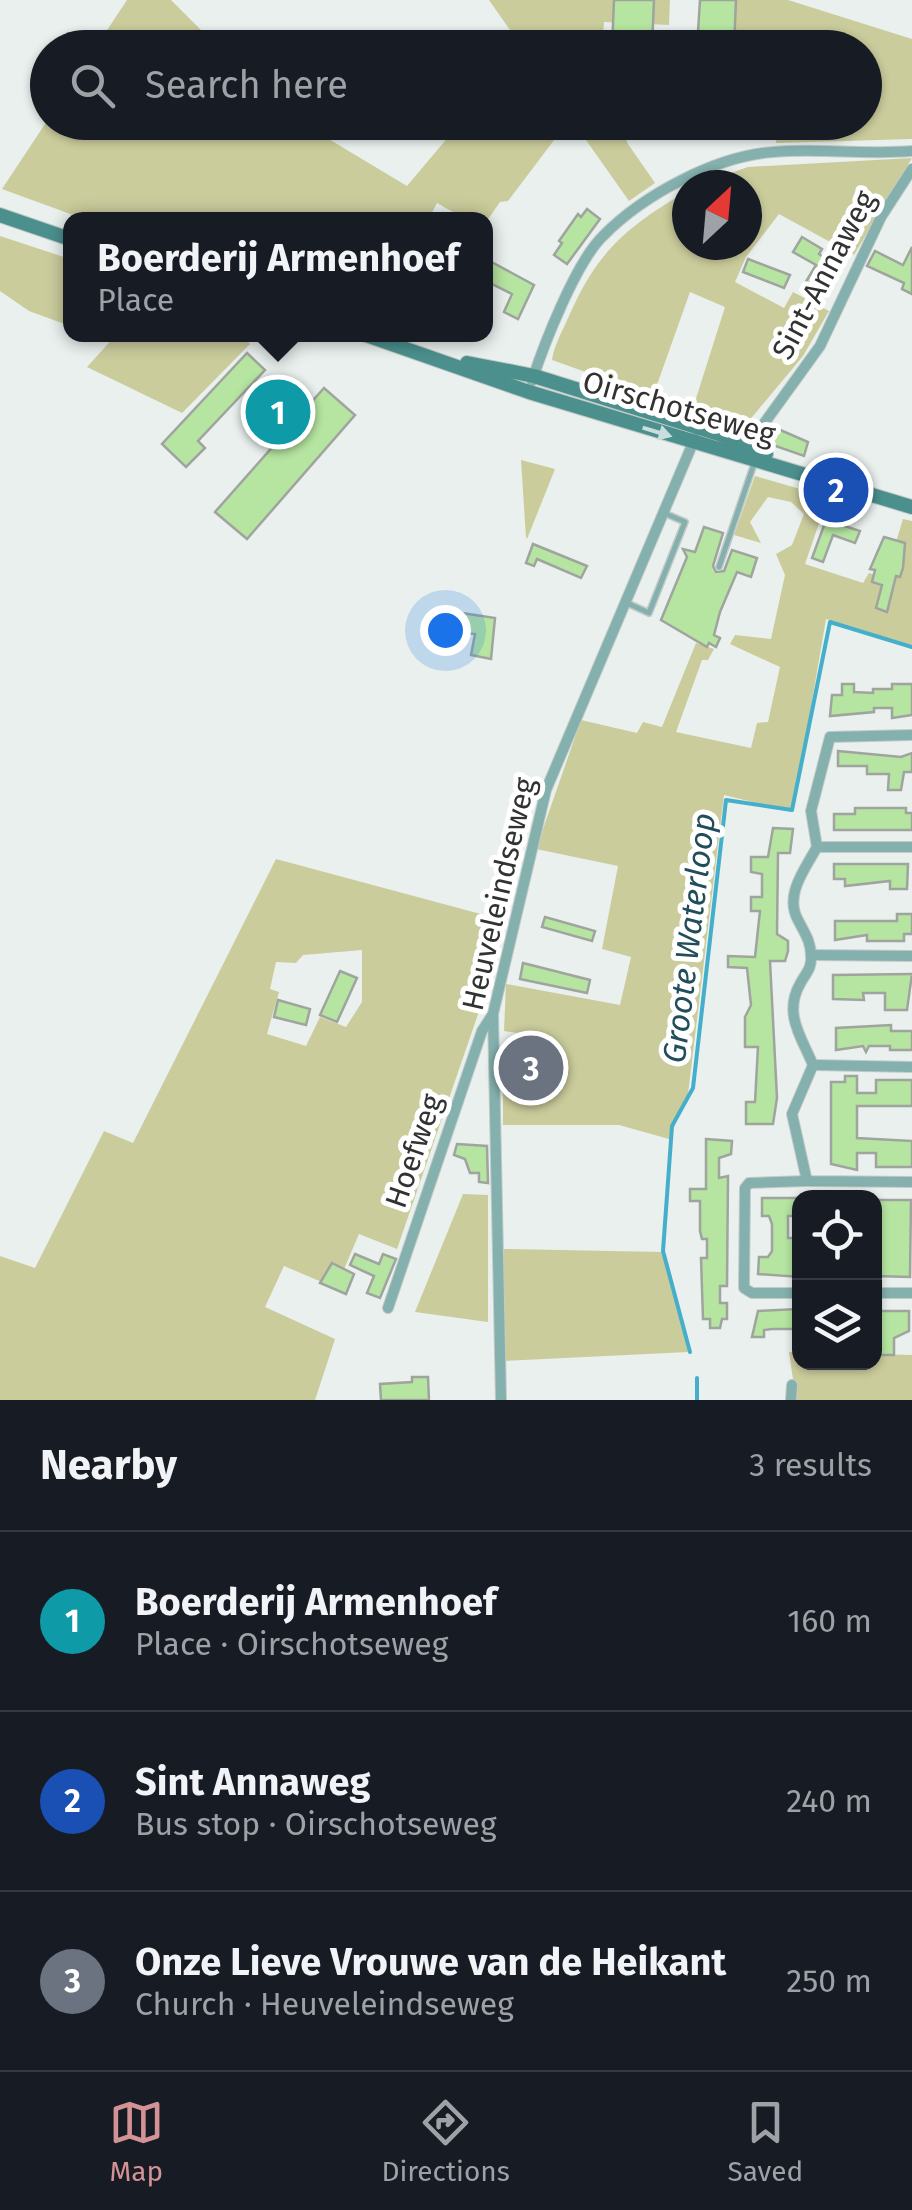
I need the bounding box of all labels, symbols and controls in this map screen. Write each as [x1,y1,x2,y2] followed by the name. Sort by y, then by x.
[30,30,882,140] search box
[65,58,120,113] icon: search
[145,62,348,108] text: Search here
[672,170,762,260] north arrow
[764,184,884,365] street label: Sint-Annaweg
[63,212,493,342] popup
[97,235,459,281] text: Boerderij Armenhoef
[97,281,174,319] text: Place
[579,363,780,453] street label: Oirschotseweg
[246,374,310,450] pin: 1
[642,425,672,440] one-way arrow
[804,452,868,528] pin: 2
[420,605,471,656] your location
[455,774,543,1014] street label: Heuveleindseweg
[655,811,723,1065] water label: Groote Waterloop
[498,1030,564,1106] pin: 3
[378,1089,450,1213] street label: Hoefweg
[792,1190,882,1370] map controls
[792,1190,882,1280] button: locate
[792,1280,882,1370] button: layers
[40,1440,177,1490] text: Nearby
[749,1446,872,1484] text: 3 results
[135,1579,496,1625] text: Boerderij Armenhoef
[65,1602,80,1640] text: 1
[787,1602,872,1640] text: 160 m
[135,1625,448,1663] text: Place · Oirschotseweg
[135,1759,370,1805] text: Sint Annaweg
[64,1782,81,1820] text: 2
[786,1782,872,1820] text: 240 m
[135,1805,497,1843] text: Bus stop · Oirschotseweg
[135,1939,726,1985] text: Onze Lieve Vrouwe van de Heikant
[64,1962,81,2000] text: 3
[786,1962,872,2000] text: 250 m
[135,1985,514,2023] text: Church · Heuveleindseweg
[109,2095,164,2188] tab: Map
[381,2095,510,2188] tab: Directions
[727,2095,803,2188] tab: Saved

